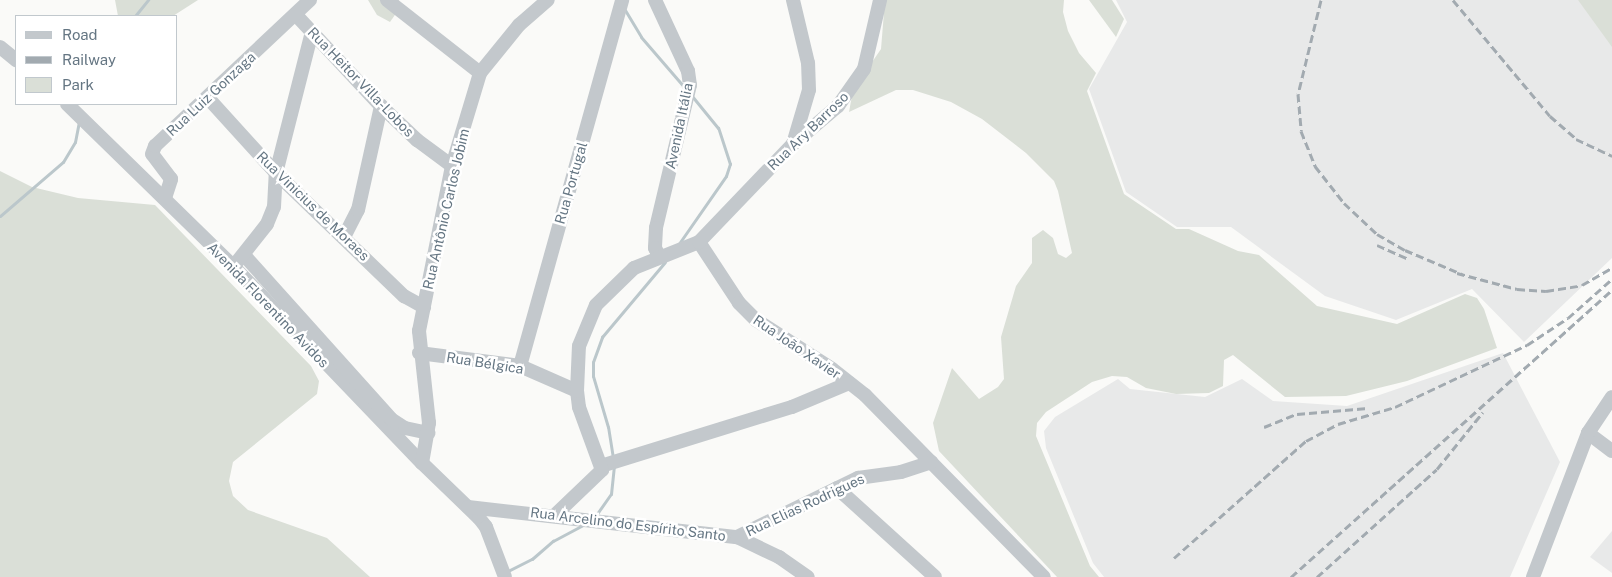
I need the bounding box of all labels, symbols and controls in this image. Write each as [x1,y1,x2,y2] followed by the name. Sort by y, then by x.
[15,15,178,105] legend
[304,24,418,140] street label: Rua Heitor Villa-Lobos
[62,26,98,43] text: Road
[163,48,259,140] street label: Rua Luiz Gonzaga
[62,51,116,68] text: Railway
[62,76,94,93] text: Park
[662,82,696,170] street label: Avenida Itália
[764,88,852,174] street label: Rua Ary Barroso
[419,127,473,291] street label: Rua Antônio Carlos Jobim
[551,140,591,226] street label: Rua Portugal
[253,148,373,264] street label: Rua Vinicius de Moraes
[204,239,332,371] street label: Avenida Florentino Avidos
[750,312,844,382] street label: Rua João Xavier
[445,349,525,377] street label: Rua Bélgica
[743,470,867,540] street label: Rua Elias Rodrigues
[529,504,727,544] street label: Rua Arcelino do Espírito Santo

